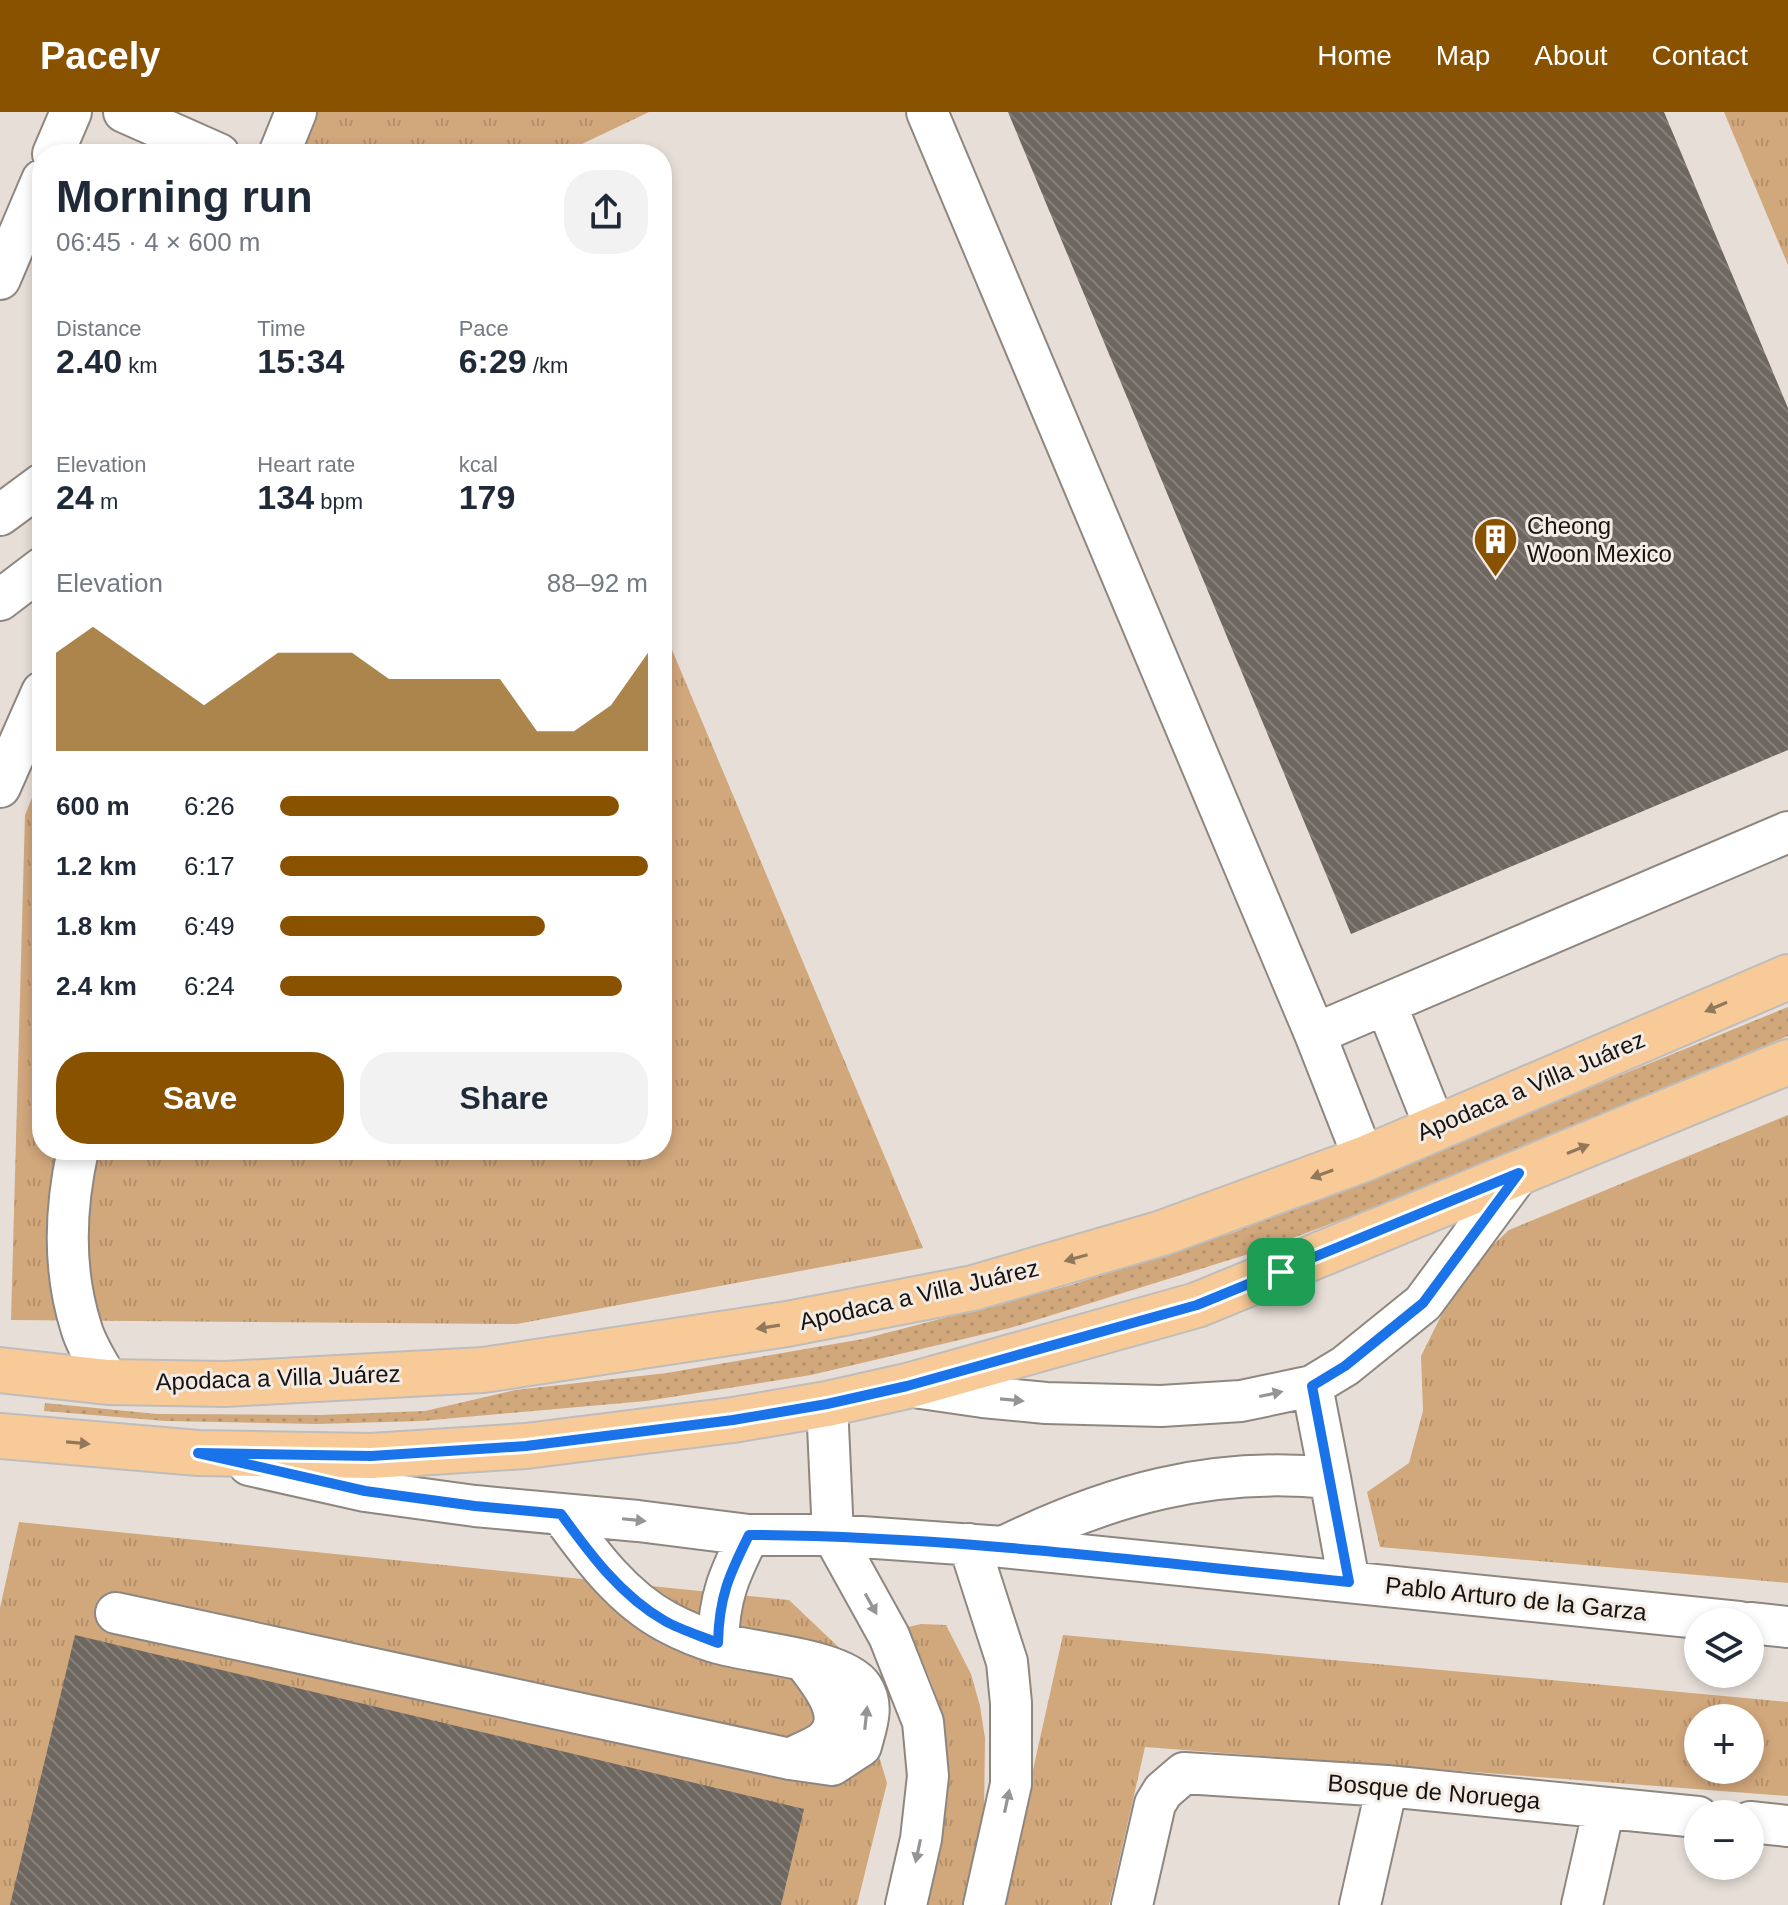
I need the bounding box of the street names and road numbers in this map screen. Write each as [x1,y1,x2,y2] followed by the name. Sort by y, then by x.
[1413,1025,1649,1146] street label: Apodaca a Villa Juárez
[796,1254,1041,1335] street label: Apodaca a Villa Juárez
[155,1360,401,1395] street label: Apodaca a Villa Juárez
[1384,1571,1649,1626] street label: Pablo Arturo de la Garza
[1327,1769,1542,1814] street label: Bosque de Noruega

